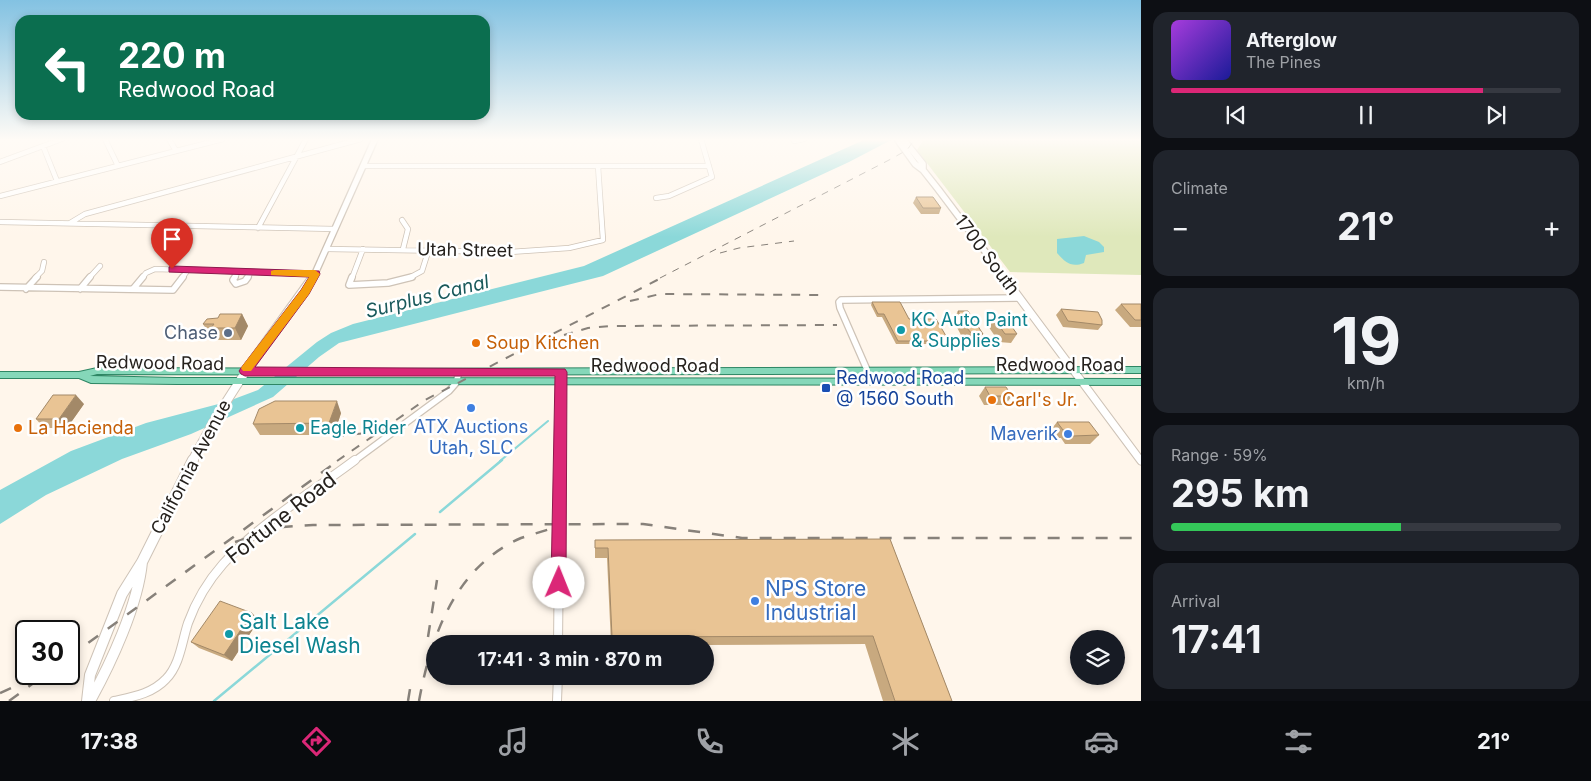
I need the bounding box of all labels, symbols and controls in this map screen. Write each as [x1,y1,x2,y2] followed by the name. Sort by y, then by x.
[1246,29,1337,52] text: Afterglow
[118,34,226,76] text: 220 m
[35,35,100,100] icon: left
[1246,52,1321,72] text: The Pines
[118,76,275,102] text: Redwood Road
[1222,101,1250,129] icon: previous
[1352,101,1380,129] icon: pause
[1482,101,1510,129] icon: next
[1171,178,1228,198] text: Climate
[1337,203,1395,249] text: 21°
[1171,210,1190,244] text: −
[1542,210,1561,244] text: +
[951,211,1024,299] street label: 1700 South
[151,218,193,269] pin
[158,225,186,253] icon: arrive
[417,238,513,261] street label: Utah Street
[363,270,492,323] water label: Surplus Canal
[1331,301,1401,380] text: 19
[911,309,1028,351] place label: KC Auto Paint & Supplies
[164,322,218,343] place label: Chase
[895,324,907,336] marker: KC Auto Paint & Supplies
[222,327,234,339] marker: Chase
[486,332,600,353] place label: Soup Kitchen
[470,337,482,349] marker: Soup Kitchen
[96,351,224,374] street label: Redwood Road
[996,354,1124,375] street label: Redwood Road
[591,355,719,376] street label: Redwood Road
[836,367,964,409] place label: Redwood Road @ 1560 South
[1347,373,1385,393] text: km/h
[820,382,832,394] marker: Redwood Road @ 1560 South
[1002,389,1078,410] place label: Carl's Jr.
[986,394,998,406] marker: Carl's Jr.
[146,396,235,538] street label: California Avenue
[465,402,477,414] marker: ATX Auctions Utah, SLC
[414,416,528,458] place label: ATX Auctions Utah, SLC
[28,417,134,438] place label: La Hacienda
[310,417,406,438] place label: Eagle Rider
[12,422,24,434] marker: La Hacienda
[294,422,306,434] marker: Eagle Rider
[990,423,1058,444] place label: Maverik
[1062,428,1074,440] marker: Maverik
[1171,445,1268,465] text: Range · 59%
[221,467,341,568] street label: Fortune Road
[1171,470,1310,516] text: 295 km
[532,556,584,608] position arrow
[765,576,866,625] place label: NPS Store Industrial
[1171,591,1220,611] text: Arrival
[749,595,761,607] marker: NPS Store Industrial
[239,609,361,658] place label: Salt Lake Diesel Wash
[1171,616,1262,662] text: 17:41
[15,620,80,685] speed limit sign: 30
[223,628,235,640] marker: Salt Lake Diesel Wash
[1070,630,1125,685] map controls
[1070,630,1125,685] button: layers
[478,648,662,671] text: 17:41 · 3 min · 870 m
[299,724,334,759] icon: directions
[496,724,531,759] icon: music
[692,724,727,759] icon: phone
[888,724,923,759] icon: climate
[1084,724,1119,759] icon: car
[1281,724,1316,759] icon: filters
[81,728,138,754] text: 17:38
[1477,728,1510,754] text: 21°

